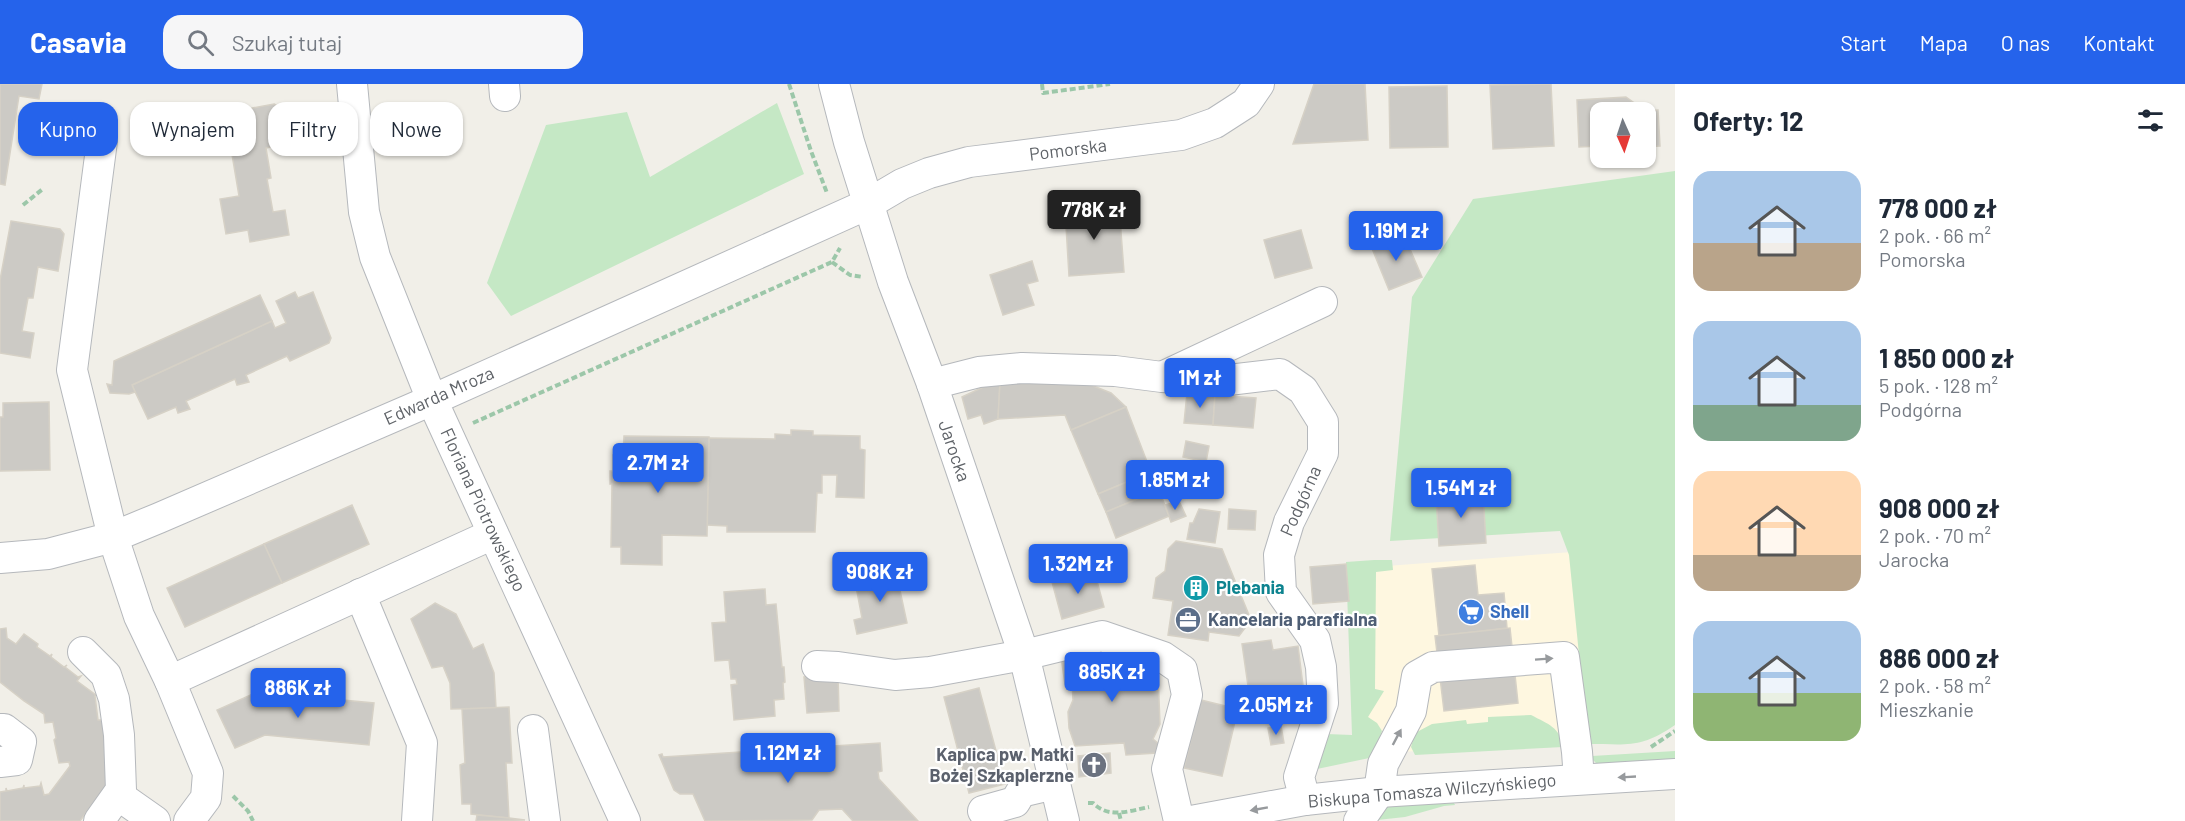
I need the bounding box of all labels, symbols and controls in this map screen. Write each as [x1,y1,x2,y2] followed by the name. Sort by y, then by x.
[163,15,583,69] search box
[30,25,127,59] text: Casavia
[184,26,217,59] icon: search
[232,29,342,55] text: Szukaj tutaj
[1840,30,1887,55] text: Start
[1920,30,1968,55] text: Mapa
[2001,30,2050,55] text: O nas
[2083,30,2155,55] text: Kontakt
[18,102,118,156] chip: Kupno
[130,102,256,156] chip: Wynajem
[268,102,358,156] chip: Filtry
[370,102,463,156] chip: Nowe
[1590,102,1656,168] north arrow
[1590,102,1656,168] map controls
[2134,104,2167,137] icon: filters
[1693,105,1804,136] text: Oferty: 12
[1028,133,1108,165] street label: Pomorska
[1039,190,1149,241] pin: 778K zł
[1879,192,1997,223] text: 778 000 zł
[1741,195,1813,267] icon: home
[1061,197,1127,221] text: 778K zł
[1334,211,1458,262] pin: 1.19M zł
[1363,218,1429,242] text: 1.19M zł
[1879,223,1991,247] text: 2 pok. · 66 m²
[1879,247,1966,271] text: Pomorska
[1879,342,2014,373] text: 1 850 000 zł
[1741,345,1813,417] icon: home
[1158,358,1242,409] pin: 1M zł
[380,361,497,429] street label: Edwarda Mroza
[1178,365,1222,389] text: 1M zł
[1879,373,1998,397] text: 5 pok. · 128 m²
[1879,397,1962,421] text: Podgórna
[934,417,976,484] street label: Jarocka
[436,424,532,595] street label: Floriana Piotrowskiego
[603,443,713,494] pin: 2.7M zł
[627,450,689,474] text: 2.7M zł
[1113,460,1237,511] pin: 1.85M zł
[1275,462,1325,539] street label: Podgórna
[1140,467,1210,491] text: 1.85M zł
[1399,468,1523,519] pin: 1.54M zł
[1425,475,1497,499] text: 1.54M zł
[1879,492,2000,523] text: 908 000 zł
[1741,495,1813,567] icon: home
[1879,523,1991,547] text: 2 pok. · 70 m²
[1016,544,1140,595] pin: 1.32M zł
[1879,547,1949,571] text: Jarocka
[1043,551,1113,575] text: 1.32M zł
[825,552,935,603] pin: 908K zł
[846,559,914,583] text: 908K zł
[1181,573,1211,603] building icon: Plebania
[1216,576,1285,598] place label: Plebania
[1456,597,1486,627] supermarket icon: Shell
[1490,600,1529,622] place label: Shell
[1173,605,1203,635] office icon: Kancelaria parafialna
[1208,608,1377,630] place label: Kancelaria parafialna
[1879,642,1999,673] text: 886 000 zł
[1741,645,1813,717] icon: home
[1057,652,1167,703] pin: 885K zł
[1535,654,1554,663] one-way arrow
[1079,659,1145,683] text: 885K zł
[243,668,353,719] pin: 886K zł
[1879,673,1991,697] text: 2 pok. · 58 m²
[265,675,331,699] text: 886K zł
[1214,685,1338,736] pin: 2.05M zł
[1239,692,1313,716] text: 2.05M zł
[1879,697,1974,721] text: Mieszkanie
[1393,729,1402,746] one-way arrow
[726,733,850,784] pin: 1.12M zł
[755,740,821,764] text: 1.12M zł
[929,743,1074,786] place label: Kaplica pw. Matki Bożej Szkaplerzne
[1079,750,1109,780] church icon: Kaplica pw. Matki Bożej Szkaplerzne
[1307,768,1557,812] street label: Biskupa Tomasza Wilczyńskiego
[1617,772,1636,781] one-way arrow
[1249,804,1268,813] one-way arrow

